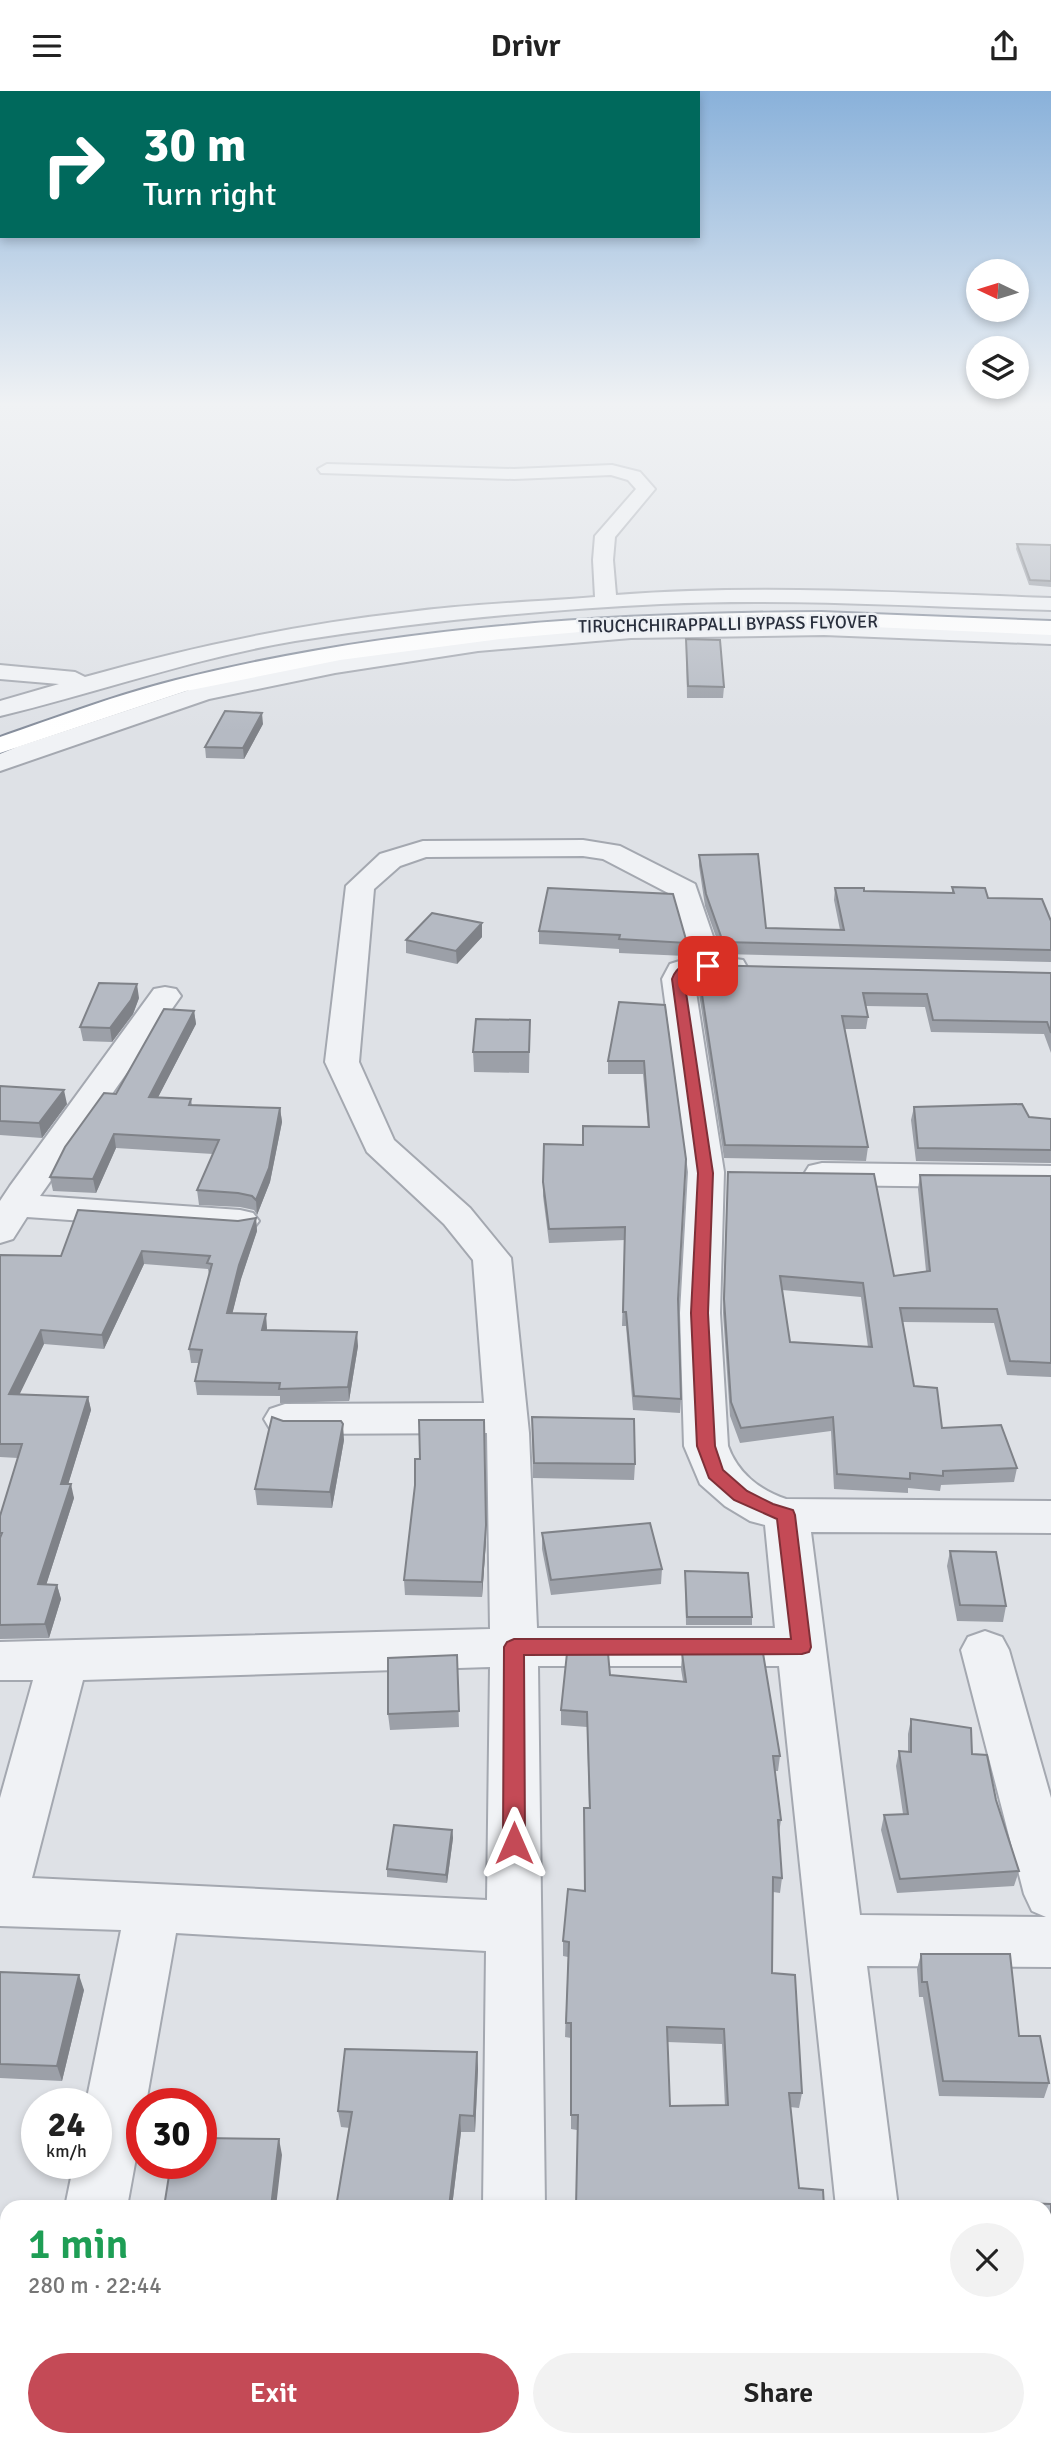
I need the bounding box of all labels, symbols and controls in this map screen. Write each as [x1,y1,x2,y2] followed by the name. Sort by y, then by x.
[490,26,561,65] text: Drivr
[28,27,66,65] icon: menu
[985,27,1023,65] icon: share
[143,115,246,175] text: 30 m
[28,119,119,210] icon: right
[143,175,276,214] text: Turn right
[966,259,1029,322] north arrow
[966,259,1029,399] map controls
[966,336,1029,399] button: layers
[578,610,878,638] street label: TIRUCHCHIRAPPALLI BYPASS FLYOVER
[678,936,738,996] pin
[689,947,727,985] icon: arrive
[477,1806,551,1880] position arrow
[126,2088,217,2179] speed limit sign: 30
[48,2103,85,2146] text: 24
[46,2140,87,2162] text: km/h
[28,2219,129,2270] text: 1 min
[950,2223,1024,2297] button: close
[28,2271,162,2300] text: 280 m · 22:44
[28,2353,519,2433] button: Exit
[533,2353,1024,2433] button: Share

